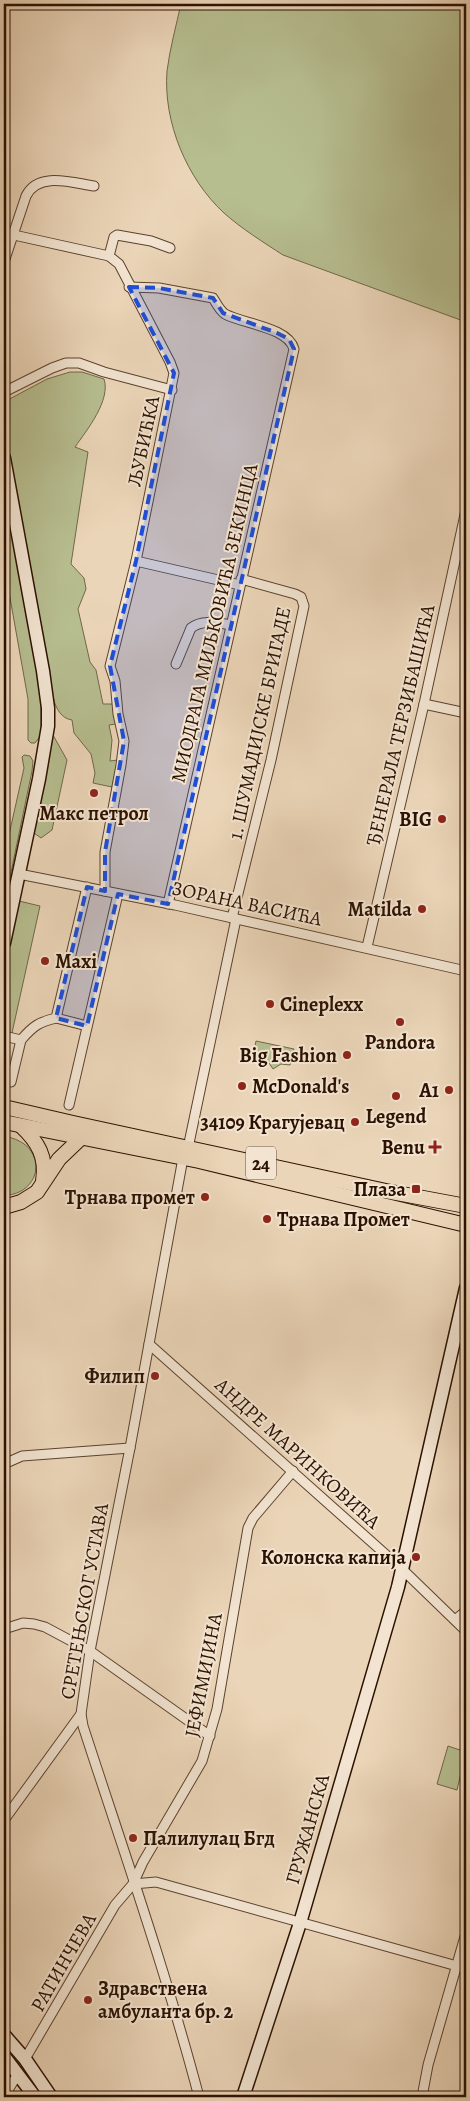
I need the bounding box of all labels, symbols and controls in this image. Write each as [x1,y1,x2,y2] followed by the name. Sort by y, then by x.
[121,393,166,489] street label: ЉУБИЋКА
[165,461,264,785] street label: МИОДРАГА МИЉКОВИЋА ЗЕКИНЦА
[360,602,441,848] street label: ЂЕНЕРАЛА ТЕРЗИБАШИЋА
[222,604,297,842] street label: 1. ШУМАДИЈСКЕ БРИГАДЕ
[88,787,100,799] marker: Макс петрол
[39,800,149,827] place label: Макс петрол
[399,806,432,833] place label: BIG
[436,813,448,825] marker: BIG
[169,874,325,933] street label: ЗОРАНА ВАСИЋА
[348,896,412,923] place label: Matilda
[416,903,428,915] marker: Matilda
[55,948,97,975] place label: Maxi
[39,955,51,967] marker: Maxi
[280,991,363,1018] place label: Cineplexx
[264,998,276,1010] marker: Cineplexx
[394,1016,406,1028] marker: Pandora
[365,1029,436,1056] place label: Pandora
[239,1042,337,1069] place label: Big Fashion
[341,1049,353,1061] marker: Big Fashion
[252,1073,349,1100] place label: McDonald's
[418,1077,439,1104] place label: A1
[236,1080,248,1092] marker: McDonald's
[443,1084,455,1096] marker: A1
[390,1090,402,1102] marker: Legend
[366,1103,427,1130] place label: Legend
[200,1109,345,1136] place label: 34109 Крагујевац
[349,1116,361,1128] marker: 34109 Крагујевац
[381,1134,425,1161] place label: Benu
[429,1141,441,1153] marker: Benu
[246,1146,276,1180] road number: 24
[354,1176,406,1203] place label: Плаза
[410,1183,422,1195] marker: Плаза
[65,1184,195,1211] place label: Трнава промет
[199,1191,211,1203] marker: Трнава промет
[277,1206,410,1233] place label: Трнава Промет
[261,1213,273,1225] marker: Трнава Промет
[85,1363,145,1390] place label: Филип
[149,1370,161,1382] marker: Филип
[208,1371,386,1535] street label: АНДРЕ МАРИНКОВИЋА
[54,1500,115,1701] street label: СРЕТЕЊСКОГ УСТАВА
[261,1544,406,1571] place label: Колонска капија
[410,1551,422,1563] marker: Колонска капија
[178,1610,229,1740] street label: ЈЕФИМИЈИНА
[279,1770,336,1888] street label: ГРУЖАНСКА
[143,1825,275,1852] place label: Палилулац Бгд
[127,1832,139,1844] marker: Палилулац Бгд
[24,1908,103,2017] street label: РАТИНЧЕВА
[98,1975,234,2025] place label: Здравствена амбуланта бр. 2
[82,1994,94,2006] marker: Здравствена амбуланта бр. 2

